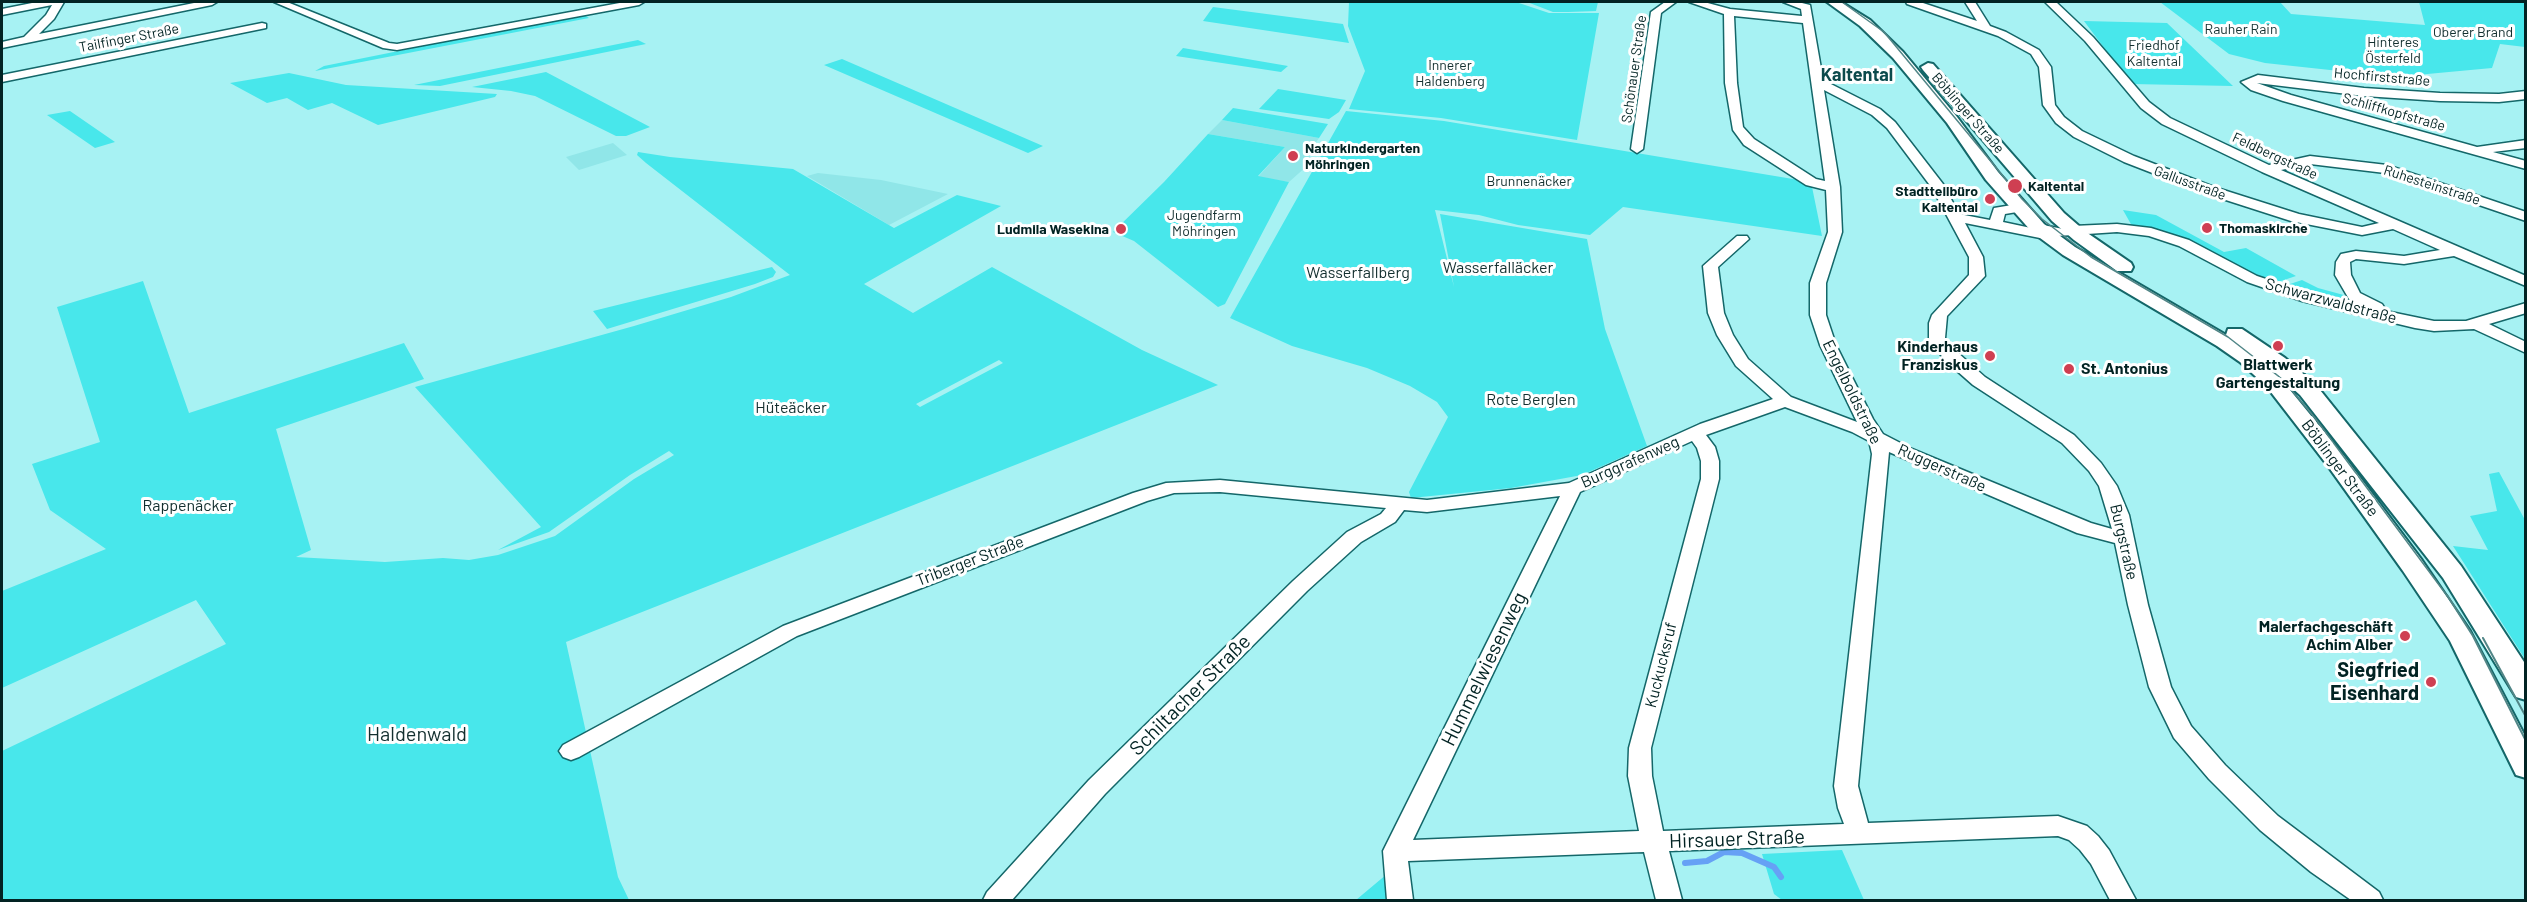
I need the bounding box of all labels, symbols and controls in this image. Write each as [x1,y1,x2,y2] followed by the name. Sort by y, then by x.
[1618,14,1650,124] street label: Schönauer Straße
[78,20,180,56] street label: Tailfinger Straße
[2205,21,2277,37] park label: Rauher Rain
[2433,24,2513,40] park label: Oberer Brand
[2365,34,2421,66] park label: Hinteres Österfeld
[2127,37,2181,70] park label: Friedhof Kaltental
[1415,57,1485,90] park label: Innerer Haldenberg
[1821,64,1893,86] district label: Kaltental
[2333,64,2431,90] street label: Hochfirststraße
[1928,69,2008,157] street label: Böblinger Straße
[2341,89,2447,135] street label: Schliffkopfstraße
[2230,129,2320,183] street label: Feldbergstraße
[1305,140,1420,172] place label: Naturkindergarten Möhringen
[1286,149,1300,163] marker: Naturkindergarten Möhringen
[2152,162,2228,204] street label: Gallusstraße
[2382,162,2482,208] street label: Ruhesteinstraße
[1486,173,1572,189] park label: Brunnenäcker
[2006,177,2024,195] marker: Kaltental
[2028,178,2084,194] place label: Kaltental
[1895,183,1978,216] place label: Stadtteilbüro Kaltental
[1983,192,1997,206] marker: Stadtteilbüro Kaltental
[1167,207,1241,240] park label: Jugendfarm Möhringen
[2219,220,2308,236] place label: Thomaskirche
[997,221,1109,237] place label: Ludmila Wasekina
[2200,221,2214,235] marker: Thomaskirche
[1114,222,1128,236] marker: Ludmila Wasekina
[1443,258,1553,278] park label: Wasserfalläcker
[1306,263,1410,283] park label: Wasserfallberg
[2263,274,2399,328] street label: Schwarzwaldstraße
[1818,337,1886,447] street label: Engelboldstraße
[1897,337,1978,375] place label: Kinderhaus Franziskus
[2271,339,2285,353] marker: Blattwerk Gartengestaltung
[1983,349,1997,363] marker: Kinderhaus Franziskus
[2216,355,2340,393] place label: Blattwerk Gartengestaltung
[2081,359,2168,379] place label: St. Antonius
[2062,362,2076,376] marker: St. Antonius
[1486,390,1576,410] park label: Rote Berglen
[755,398,827,418] park label: Hüteäcker
[2297,416,2383,520] street label: Böblinger Straße
[1578,432,1682,492] street label: Burggrafenweg
[1895,440,1989,496] street label: Ruggerstraße
[142,496,234,516] park label: Rappenäcker
[2106,502,2142,582] street label: Burgstraße
[914,532,1026,590] street label: Triberger Straße
[1436,588,1532,750] street label: Hummelwiesenweg
[2259,617,2393,655] place label: Malerfachgeschäft Achim Alber
[1641,620,1681,710] street label: Kuckucksruf
[2398,629,2412,643] marker: Malerfachgeschäft Achim Alber
[1125,630,1255,760] street label: Schiltacher Straße
[2330,658,2419,705] place label: Siegfried Eisenhard
[2424,675,2438,689] marker: Siegfried Eisenhard
[367,722,467,746] park label: Haldenwald
[1669,825,1805,853] street label: Hirsauer Straße

